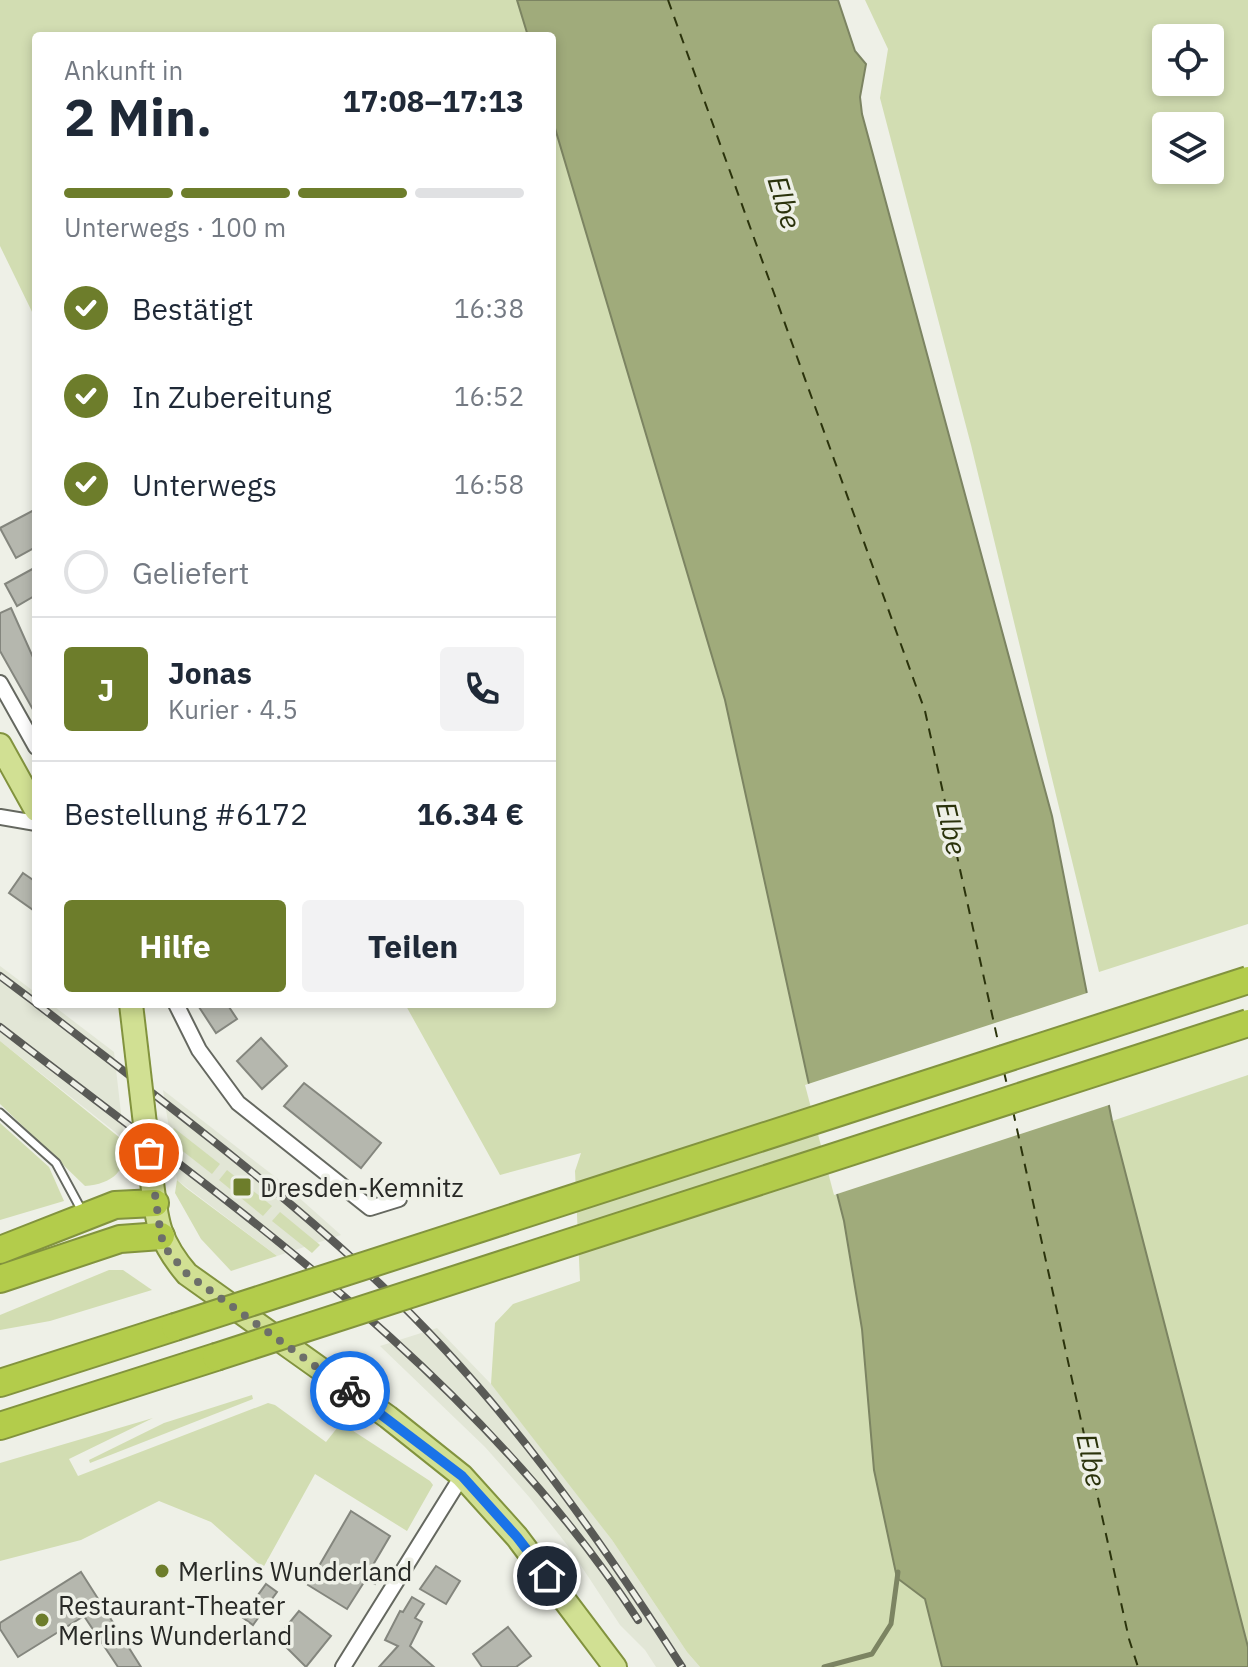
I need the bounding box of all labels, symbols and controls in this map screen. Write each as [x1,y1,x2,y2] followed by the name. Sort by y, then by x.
[1152,24,1224,184] map controls
[1152,24,1224,96] button: locate
[64,53,183,87] text: Ankunft in
[343,81,524,120] text: 17:08–17:13
[64,83,212,150] text: 2 Min.
[1152,112,1224,184] button: layers
[759,171,811,233] water label: Elbe
[64,210,286,244] text: Unterwegs · 100 m
[64,286,108,330] icon: check
[132,289,253,328] text: Bestätigt
[454,291,524,325] text: 16:38
[64,374,108,418] icon: check
[132,377,332,416] text: In Zubereitung
[454,379,524,413] text: 16:52
[64,462,108,506] icon: check
[132,465,277,504] text: Unterwegs
[454,467,524,501] text: 16:58
[132,553,249,592] text: Geliefert
[440,647,524,731] button: phone
[168,653,252,692] text: Jonas
[98,670,114,709] text: J
[168,692,298,726] text: Kurier · 4.5
[64,794,308,833] text: Bestellung #6172
[417,794,524,833] text: 16.34 €
[928,798,976,858] water label: Elbe
[64,900,286,992] button: Hilfe
[302,900,524,992] button: Teilen
[115,1119,183,1187] pin
[127,1131,171,1175] icon: bag
[260,1170,464,1204] place label: Dresden-Kemnitz
[231,1176,253,1198] marker: Dresden-Kemnitz
[310,1351,390,1431] courier
[328,1369,372,1413] icon: bike
[1068,1430,1116,1490] water label: Elbe
[513,1542,581,1610] pin
[178,1554,412,1588] place label: Merlins Wunderland
[525,1554,569,1598] icon: home
[153,1562,171,1580] marker: Merlins Wunderland
[58,1588,292,1652] place label: Restaurant-Theater Merlins Wunderland
[33,1611,51,1629] marker: Restaurant-Theater Merlins Wunderland

